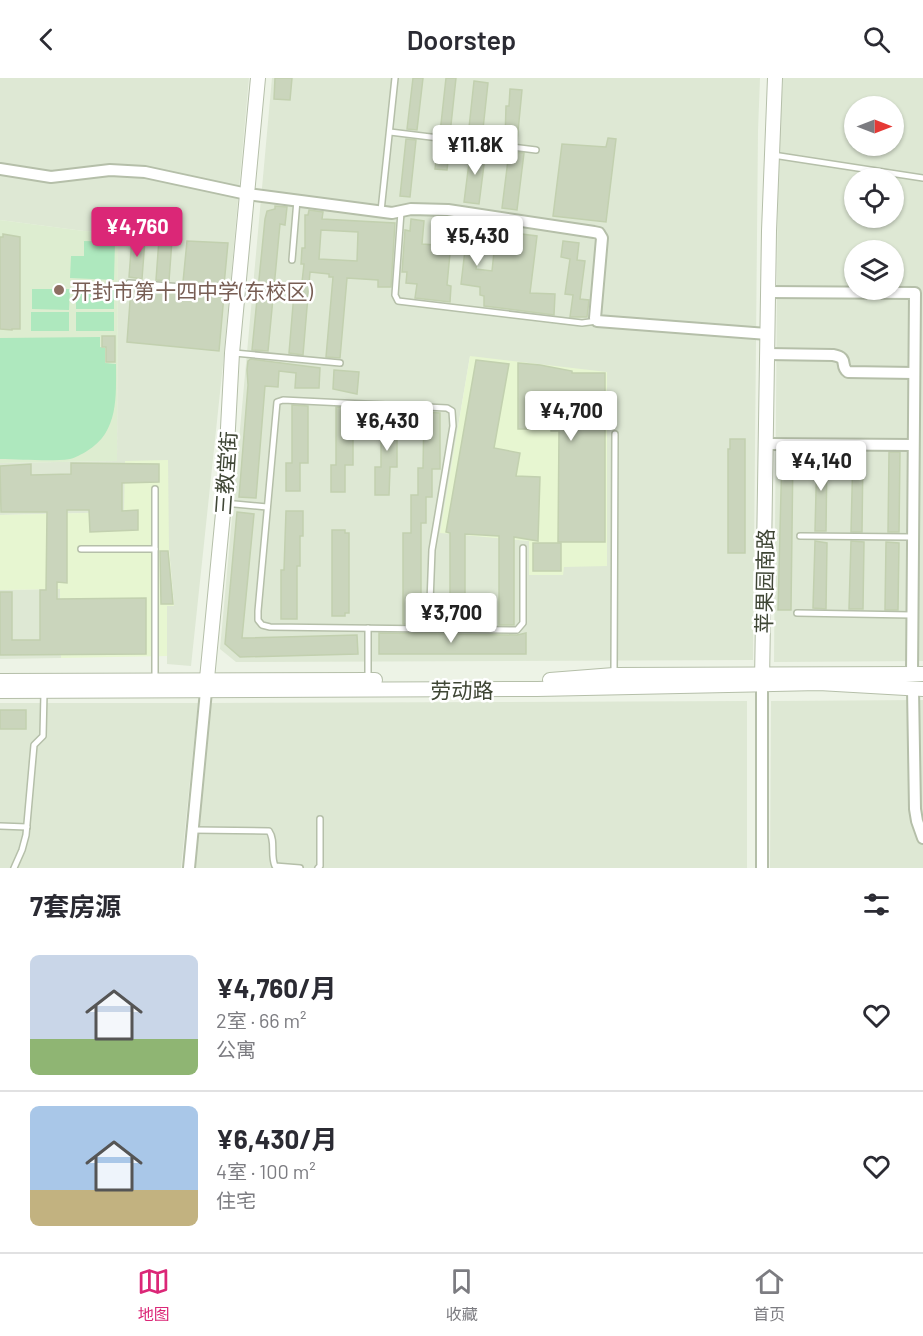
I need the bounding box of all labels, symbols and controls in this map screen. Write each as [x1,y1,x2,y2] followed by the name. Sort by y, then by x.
[30,23,63,56] icon: back
[407,23,516,55] text: Doorstep
[860,23,893,56] icon: search
[844,96,904,156] north arrow
[844,96,904,300] map controls
[426,125,524,176] pin: ¥11.8K
[447,132,503,156] text: ¥11.8K
[844,168,904,228] button: locate
[88,207,186,258] pin: ¥4,760
[105,214,169,238] text: ¥4,760
[428,216,526,267] pin: ¥5,430
[445,223,509,247] text: ¥5,430
[844,240,904,300] button: layers
[71,278,313,303] place label: 开封市第十四中学(东校区)
[52,283,66,297] marker: 开封市第十四中学(东校区)
[522,391,620,442] pin: ¥4,700
[539,398,603,422] text: ¥4,700
[338,401,436,452] pin: ¥6,430
[355,408,419,432] text: ¥6,430
[210,430,240,516] street label: 三教堂街
[772,441,870,492] pin: ¥4,140
[790,448,852,472] text: ¥4,140
[751,528,777,634] street label: 苹果园南路
[402,593,500,644] pin: ¥3,700
[420,600,482,624] text: ¥3,700
[431,677,494,702] street label: 劳动路
[860,888,893,921] icon: filters
[30,890,121,921] text: 7套房源
[216,972,336,1003] text: ¥4,760/月
[78,979,150,1051] icon: home
[860,999,893,1032] icon: heart
[216,1008,307,1032] text: 2室 · 66 m²
[216,1037,256,1061] text: 公寓
[216,1123,338,1154] text: ¥6,430/月
[78,1130,150,1202] icon: home
[860,1150,893,1183] icon: heart
[216,1159,316,1183] text: 4室 · 100 m²
[216,1188,256,1212] text: 住宅
[137,1265,170,1325] tab: 地图
[445,1265,478,1325] tab: 收藏
[753,1265,786,1325] tab: 首页

